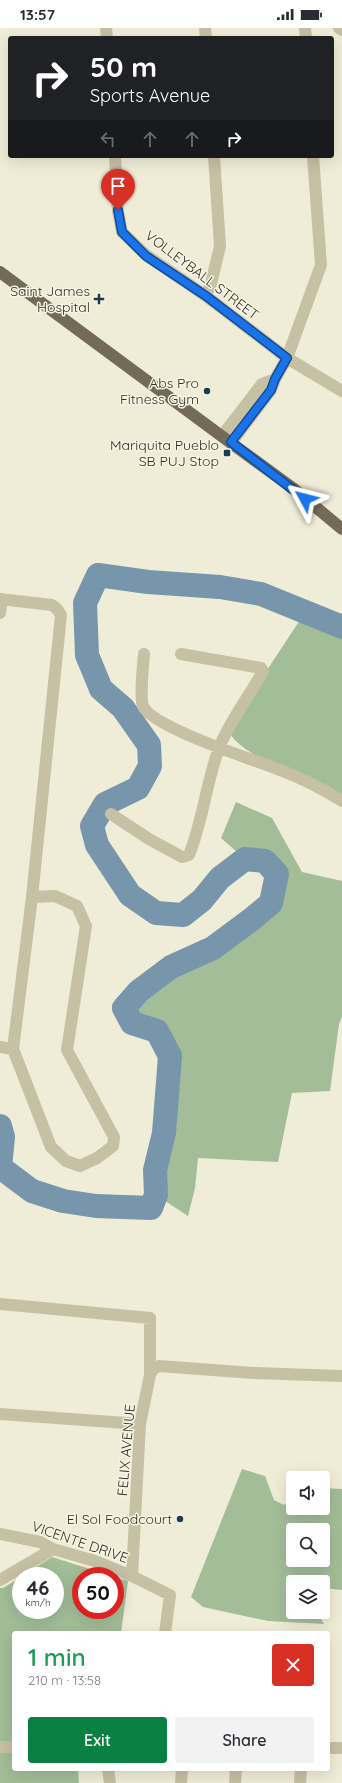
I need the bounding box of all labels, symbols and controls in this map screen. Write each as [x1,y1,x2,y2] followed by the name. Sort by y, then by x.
[20,5,55,24] text: 13:57
[90,49,157,84] text: 50 m
[24,52,76,104] icon: right
[90,84,210,107] text: Sports Avenue
[97,128,119,150] icon: left
[139,128,161,150] icon: ahead
[181,128,203,150] icon: ahead
[223,128,245,150] icon: right
[101,169,135,210] pin
[107,175,129,197] icon: arrive
[142,226,262,324] street label: VOLLEYBALL STREET
[10,282,90,316] place label: Saint James Hospital
[93,293,105,305] marker: Saint James Hospital
[120,374,199,408] place label: Abs Pro Fitness Gym
[202,386,212,396] marker: Abs Pro Fitness Gym
[110,436,219,470] place label: Mariquita Pueblo SB PUJ Stop
[222,448,232,458] marker: Mariquita Pueblo SB PUJ Stop
[284,478,326,520] position arrow
[113,1403,139,1497] street label: FELIX AVENUE
[286,1471,330,1619] map controls
[286,1471,330,1515] button: sound
[67,1510,172,1528] place label: El Sol Foodcourt
[175,1514,185,1524] marker: El Sol Foodcourt
[30,1517,130,1567] street label: VICENTE DRIVE
[286,1523,330,1567] button: search
[72,1567,124,1619] speed limit sign: 50
[27,1575,49,1600] text: 46
[286,1575,330,1619] button: layers
[25,1596,51,1609] text: km/h
[28,1642,86,1672] text: 1 min
[272,1644,314,1686] button: close
[28,1672,101,1688] text: 210 m · 13:58
[28,1717,167,1763] button: Exit
[175,1717,314,1763] button: Share

